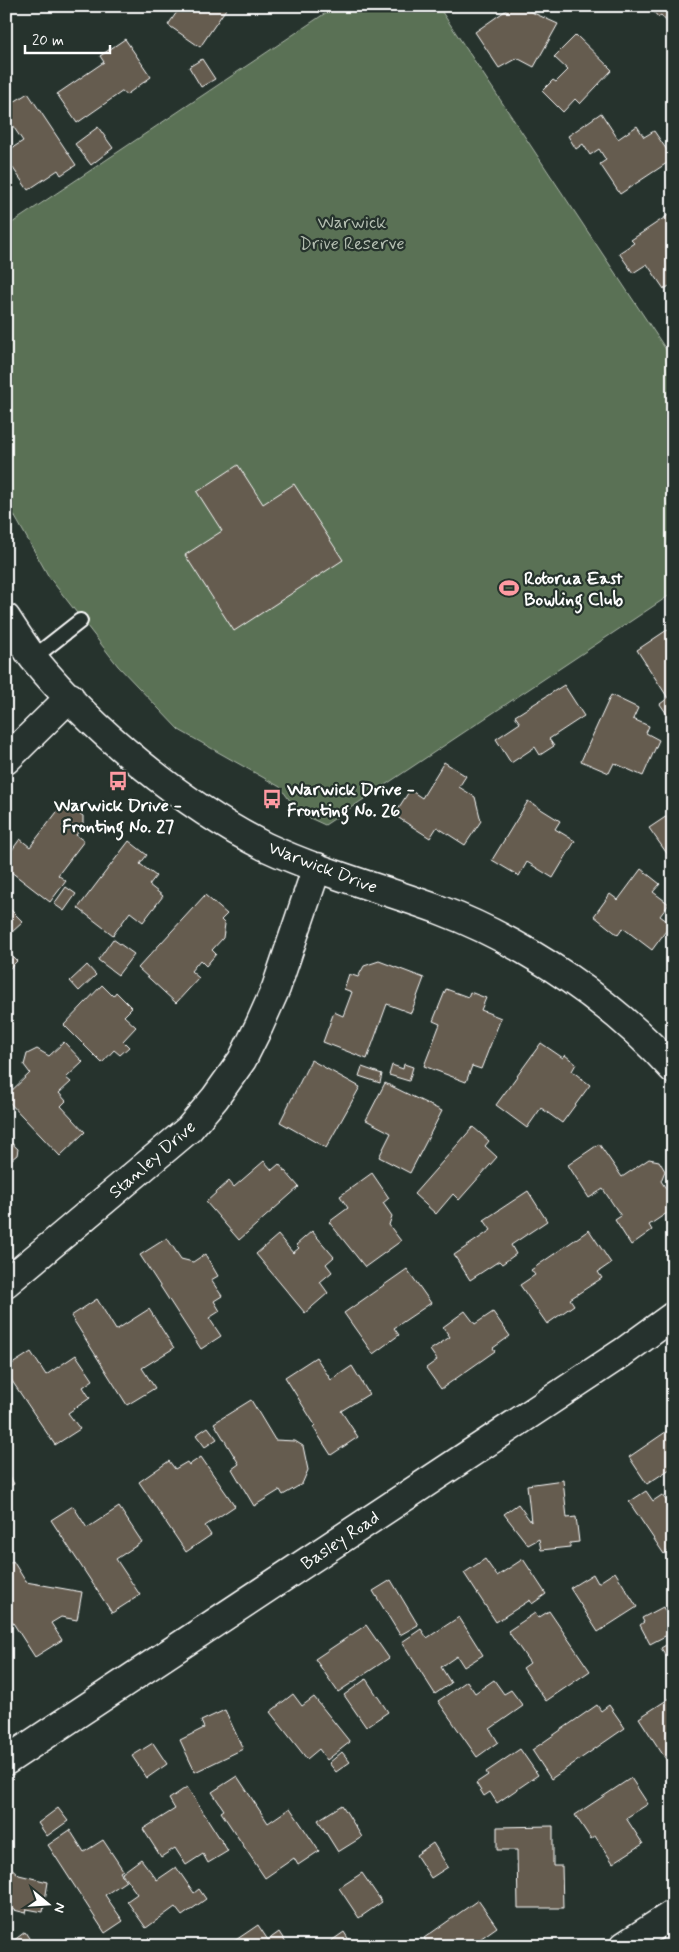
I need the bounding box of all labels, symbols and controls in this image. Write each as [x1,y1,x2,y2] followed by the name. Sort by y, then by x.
[25,22,110,54] scale bar
[32,31,64,51] text: 20 m
[299,211,405,256] park label: Warwick Drive Reserve
[524,567,623,614] place label: Rotorua East Bowling Club
[498,577,520,599] sports icon: Rotorua East Bowling Club
[107,770,129,792] bus stop icon: Warwick Drive - Fronting No. 27
[286,778,415,825] place label: Warwick Drive - Fronting No. 26
[261,788,283,810] bus stop icon: Warwick Drive - Fronting No. 26
[53,794,182,841] place label: Warwick Drive - Fronting No. 27
[265,836,381,900] street label: Warwick Drive
[104,1115,201,1204] street label: Stanley Drive
[297,1506,385,1576] street label: Basley Road
[22,1880,72,1930] north arrow
[49,1900,69,1915] text: N

